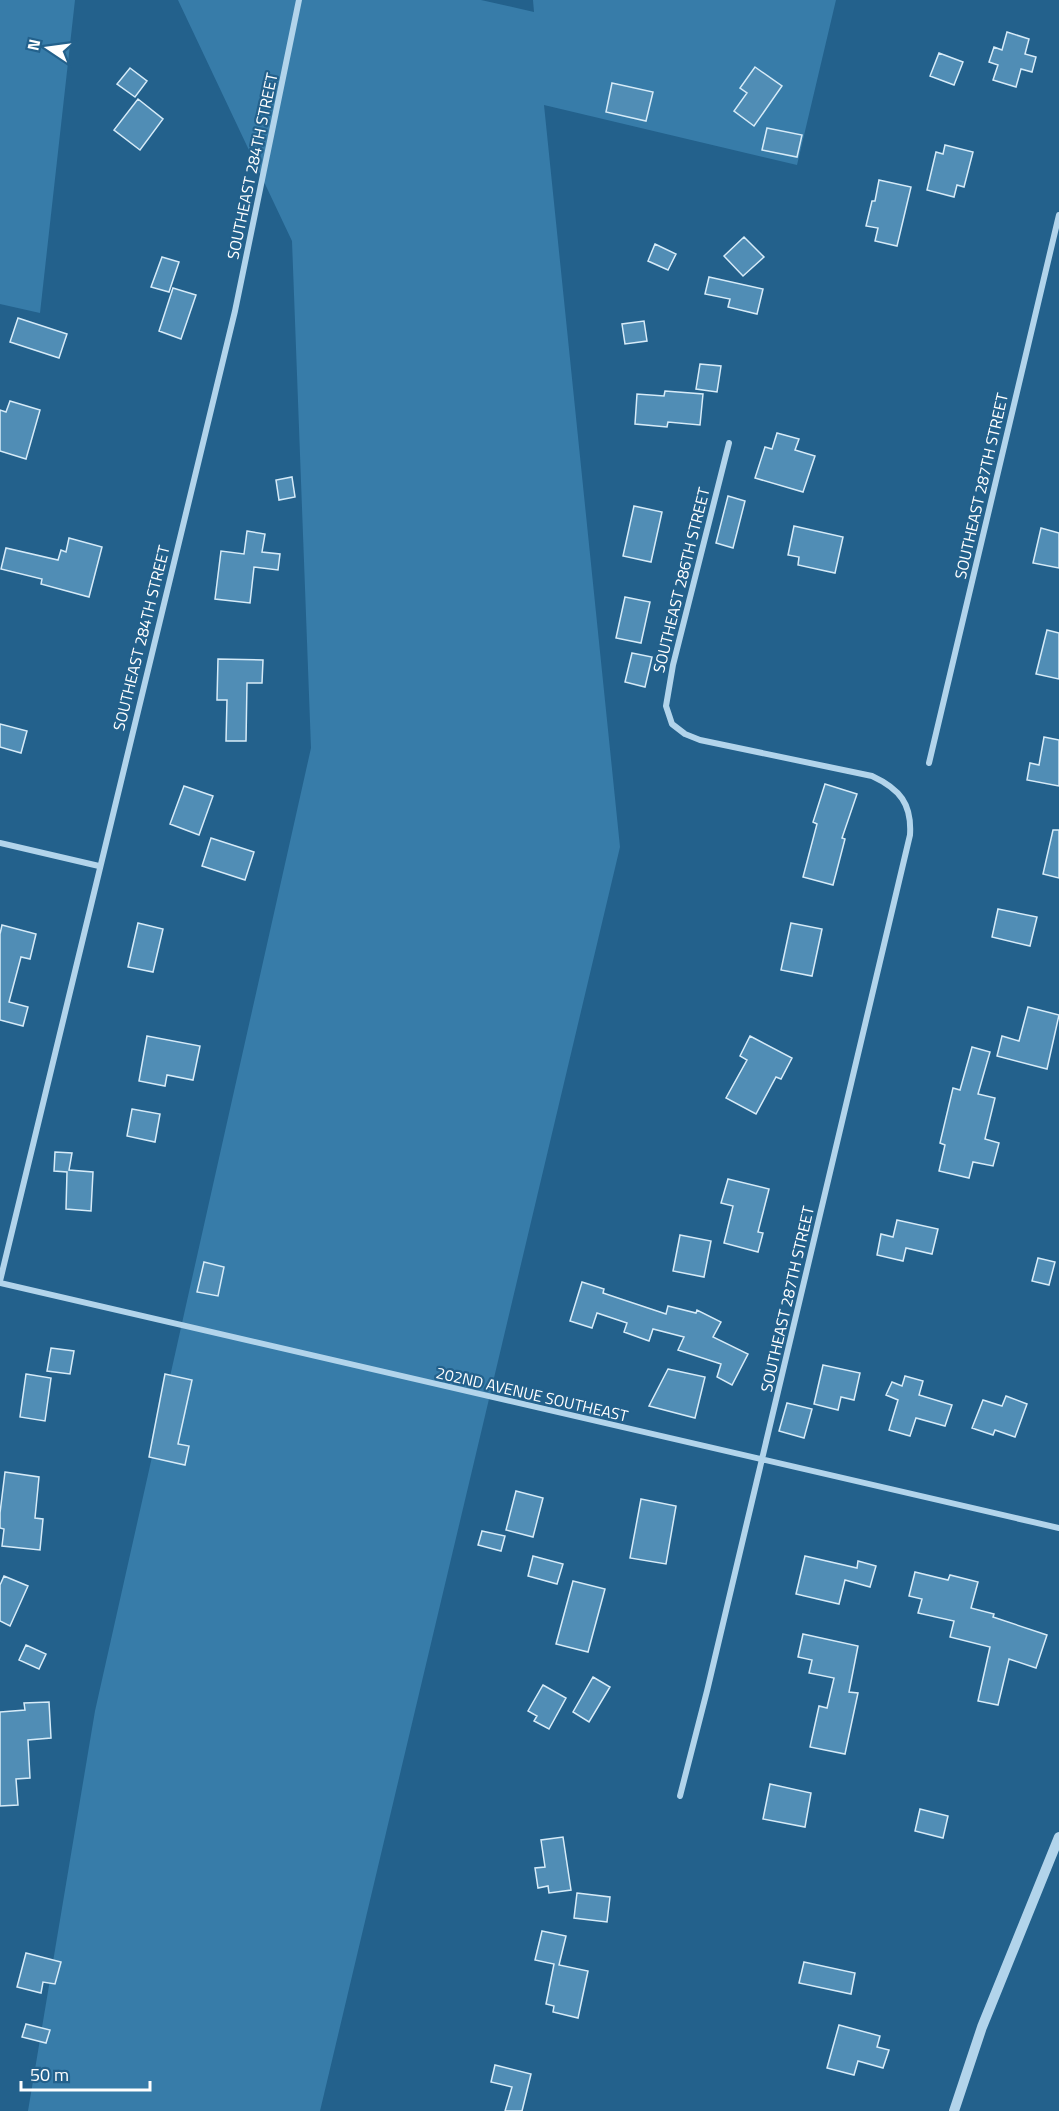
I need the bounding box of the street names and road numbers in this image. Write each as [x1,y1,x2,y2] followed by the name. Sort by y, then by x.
[220,70,284,262] street label: SOUTHEAST 284TH STREET
[948,390,1014,581] street label: SOUTHEAST 287TH STREET
[646,484,716,675] street label: SOUTHEAST 286TH STREET
[106,542,176,733] street label: SOUTHEAST 284TH STREET
[754,1203,820,1394] street label: SOUTHEAST 287TH STREET
[434,1360,631,1428] street label: 202ND AVENUE SOUTHEAST

